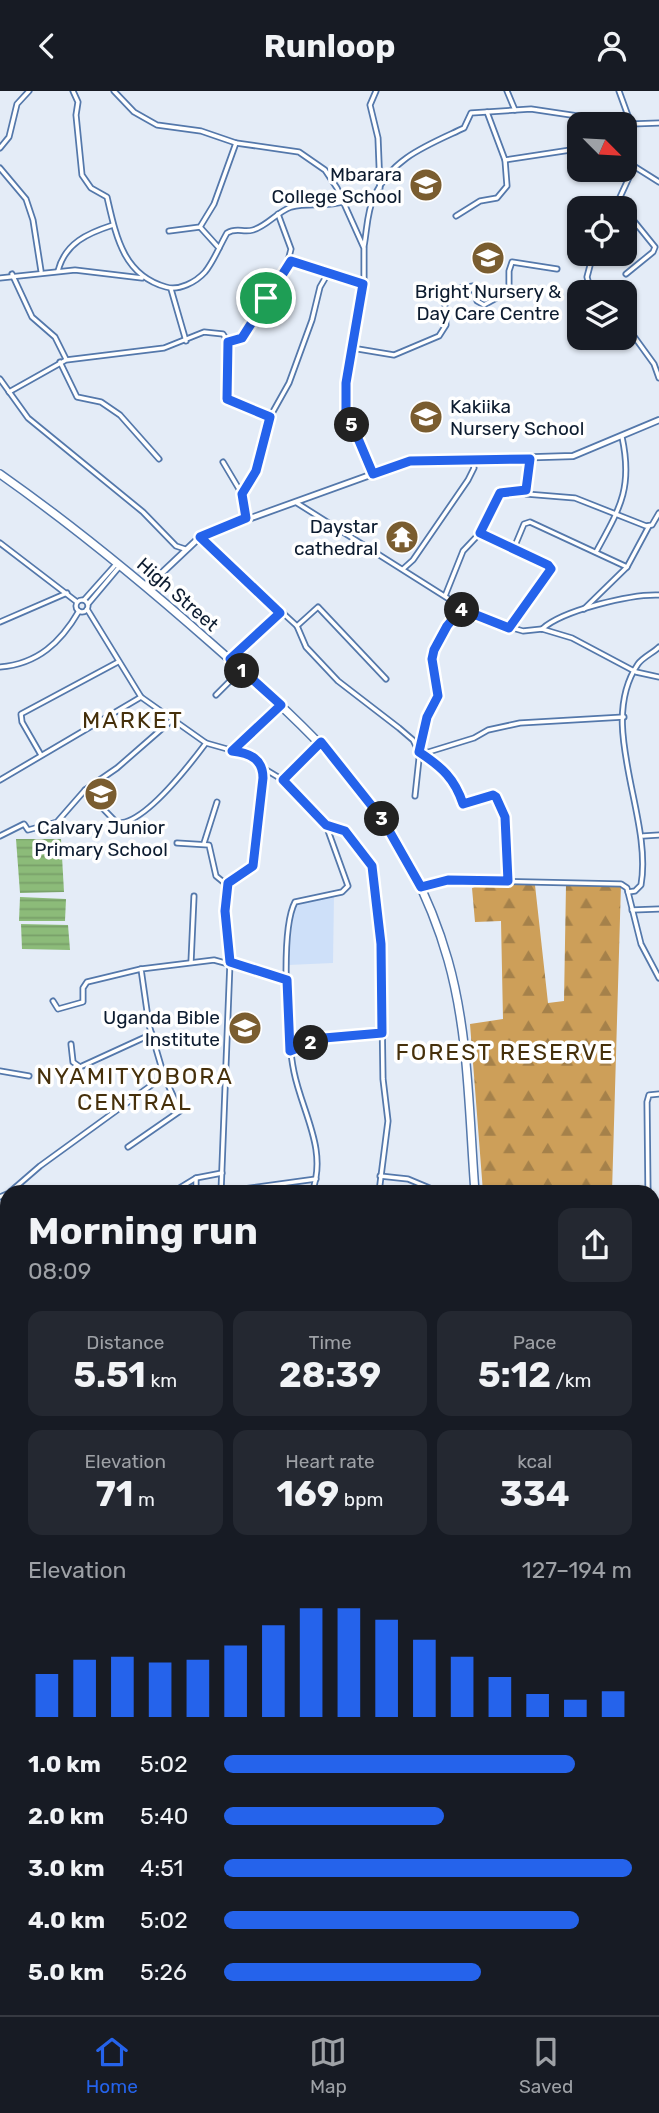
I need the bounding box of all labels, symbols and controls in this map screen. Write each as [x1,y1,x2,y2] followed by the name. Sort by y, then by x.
[28,27,66,65] icon: back
[264,27,395,65] text: Runloop
[593,27,631,65] icon: person
[567,112,637,182] north arrow
[567,112,637,350] map controls
[272,163,402,208] place label: Mbarara College School
[407,166,445,204] school or university icon: Mbarara College School
[567,196,637,266] button: locate
[469,239,507,277] school or university icon: Bright Nursery & Day Care Centre
[236,268,296,328] pin
[247,279,285,317] icon: arrive
[415,280,561,325] place label: Bright Nursery & Day Care Centre
[567,280,637,350] button: layers
[450,395,584,440] place label: Kakiika Nursery School
[407,398,445,436] school or university icon: Kakiika Nursery School
[334,407,370,443] pin: 5
[345,413,358,436] text: 5
[294,515,379,560] place label: Daystar cathedral
[383,518,421,556] temple icon: Daystar cathedral
[132,553,224,636] street label: High Street
[444,593,480,627] pin: 4
[455,598,468,621] text: 4
[224,653,260,689] pin: 1
[237,659,246,682] text: 1
[82,706,184,734] district label: MARKET
[82,775,120,813] school or university icon: Calvary Junior Primary School
[364,801,400,837] pin: 3
[375,807,388,830] text: 3
[34,816,168,861] place label: Calvary Junior Primary School
[103,1006,220,1051] place label: Uganda Bible Institute
[226,1009,264,1047] school or university icon: Uganda Bible Institute
[294,1025,328,1061] pin: 2
[304,1031,317,1054] text: 2
[395,1038,615,1066] district label: FOREST RESERVE
[36,1062,234,1116] district label: NYAMITYOBORA CENTRAL
[28,1208,258,1254] text: Morning run
[558,1208,632,1282] button: share
[28,1257,91,1285] text: 08:09
[86,1331,164,1354] text: Distance
[308,1331,352,1354] text: Time
[513,1331,556,1354] text: Pace
[74,1354,146,1396] text: 5.51
[279,1354,381,1396] text: 28:39
[478,1354,551,1396] text: 5:12
[146,1369,177,1392] text: km
[551,1369,591,1392] text: /km
[85,1450,166,1473] text: Elevation
[285,1450,375,1473] text: Heart rate
[517,1450,552,1473] text: kcal
[96,1473,133,1515] text: 71
[277,1473,339,1515] text: 169
[500,1473,570,1515] text: 334
[133,1488,155,1511] text: m
[339,1488,383,1511] text: bpm
[28,1556,127,1584] text: Elevation
[522,1556,632,1584] text: 127–194 m
[28,1750,101,1778] text: 1.0 km
[140,1750,188,1778] text: 5:02
[28,1802,104,1830] text: 2.0 km
[140,1802,188,1830] text: 5:40
[28,1854,105,1882] text: 3.0 km
[140,1854,183,1882] text: 4:51
[28,1906,105,1934] text: 4.0 km
[140,1906,188,1934] text: 5:02
[28,1958,104,1986] text: 5.0 km
[140,1958,187,1986] text: 5:26
[86,2033,138,2098] tab: Home
[309,2033,347,2098] tab: Map
[519,2033,573,2098] tab: Saved

